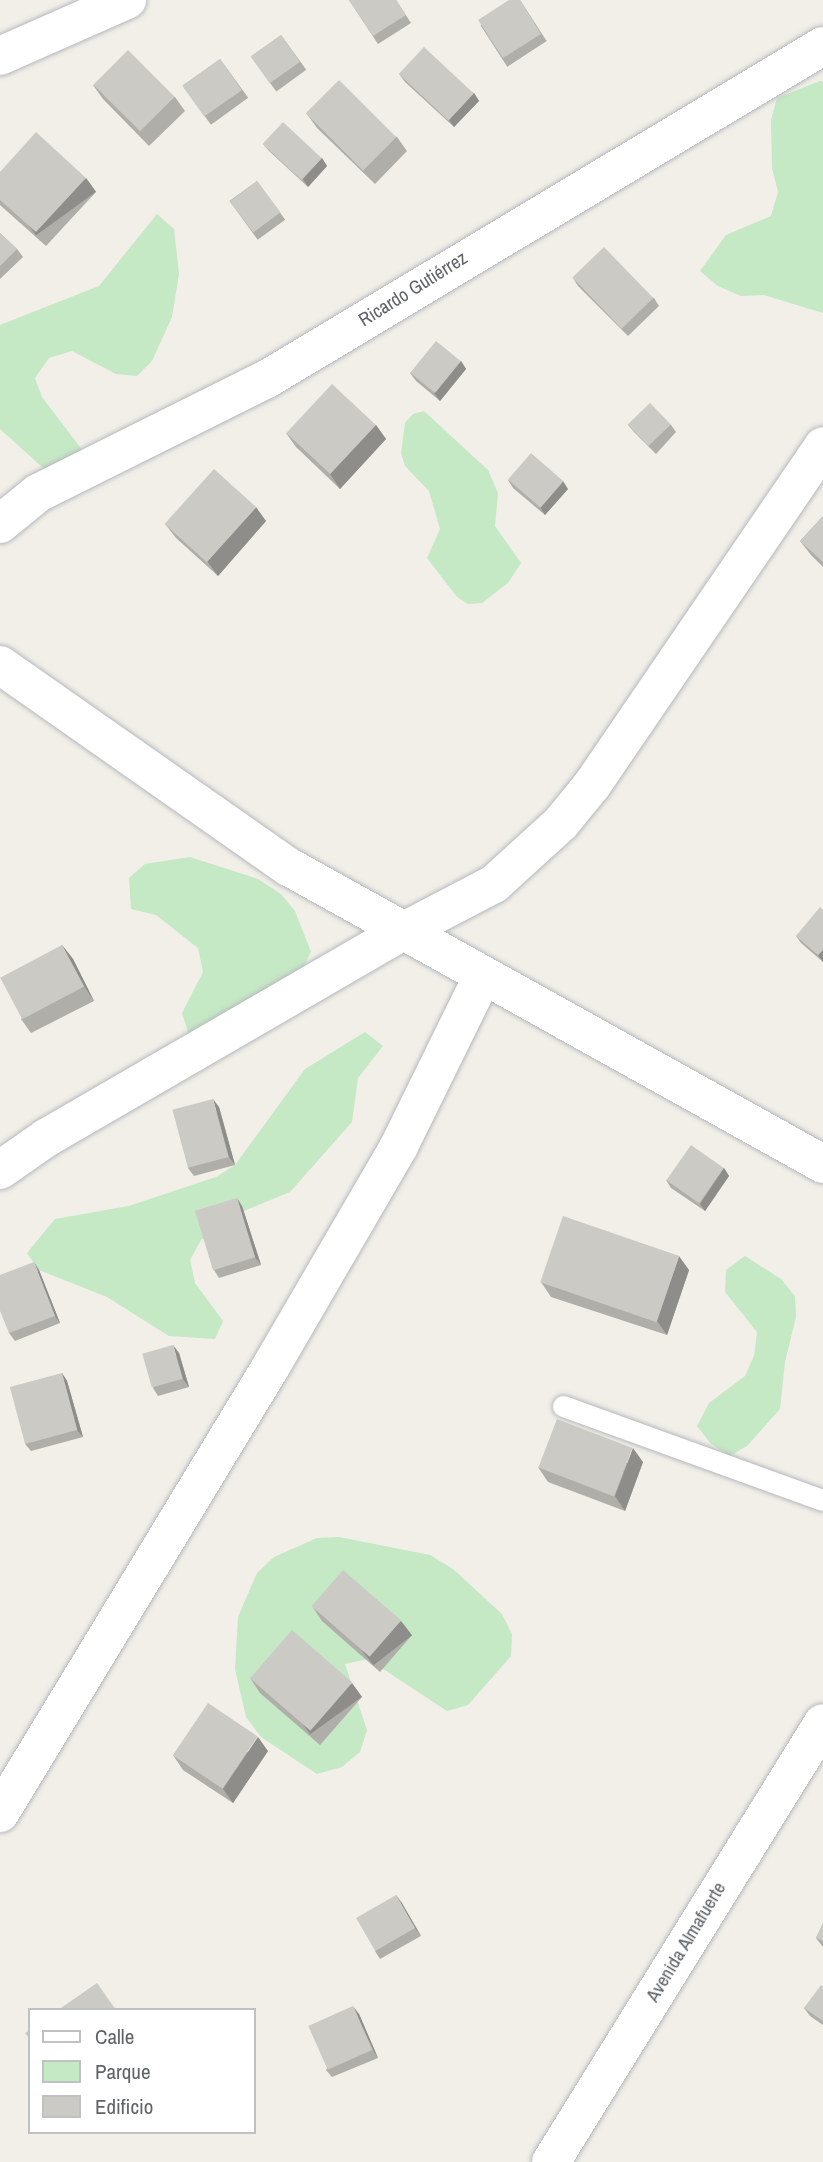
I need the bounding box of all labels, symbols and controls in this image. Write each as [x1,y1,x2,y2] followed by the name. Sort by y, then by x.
[354,247,472,331] street label: Ricardo Gutiérrez
[641,1878,731,2006] street label: Avenida Almafuerte
[28,2008,256,2134] legend
[95,2022,134,2051] text: Calle
[95,2057,151,2086] text: Parque
[95,2092,153,2121] text: Edificio

